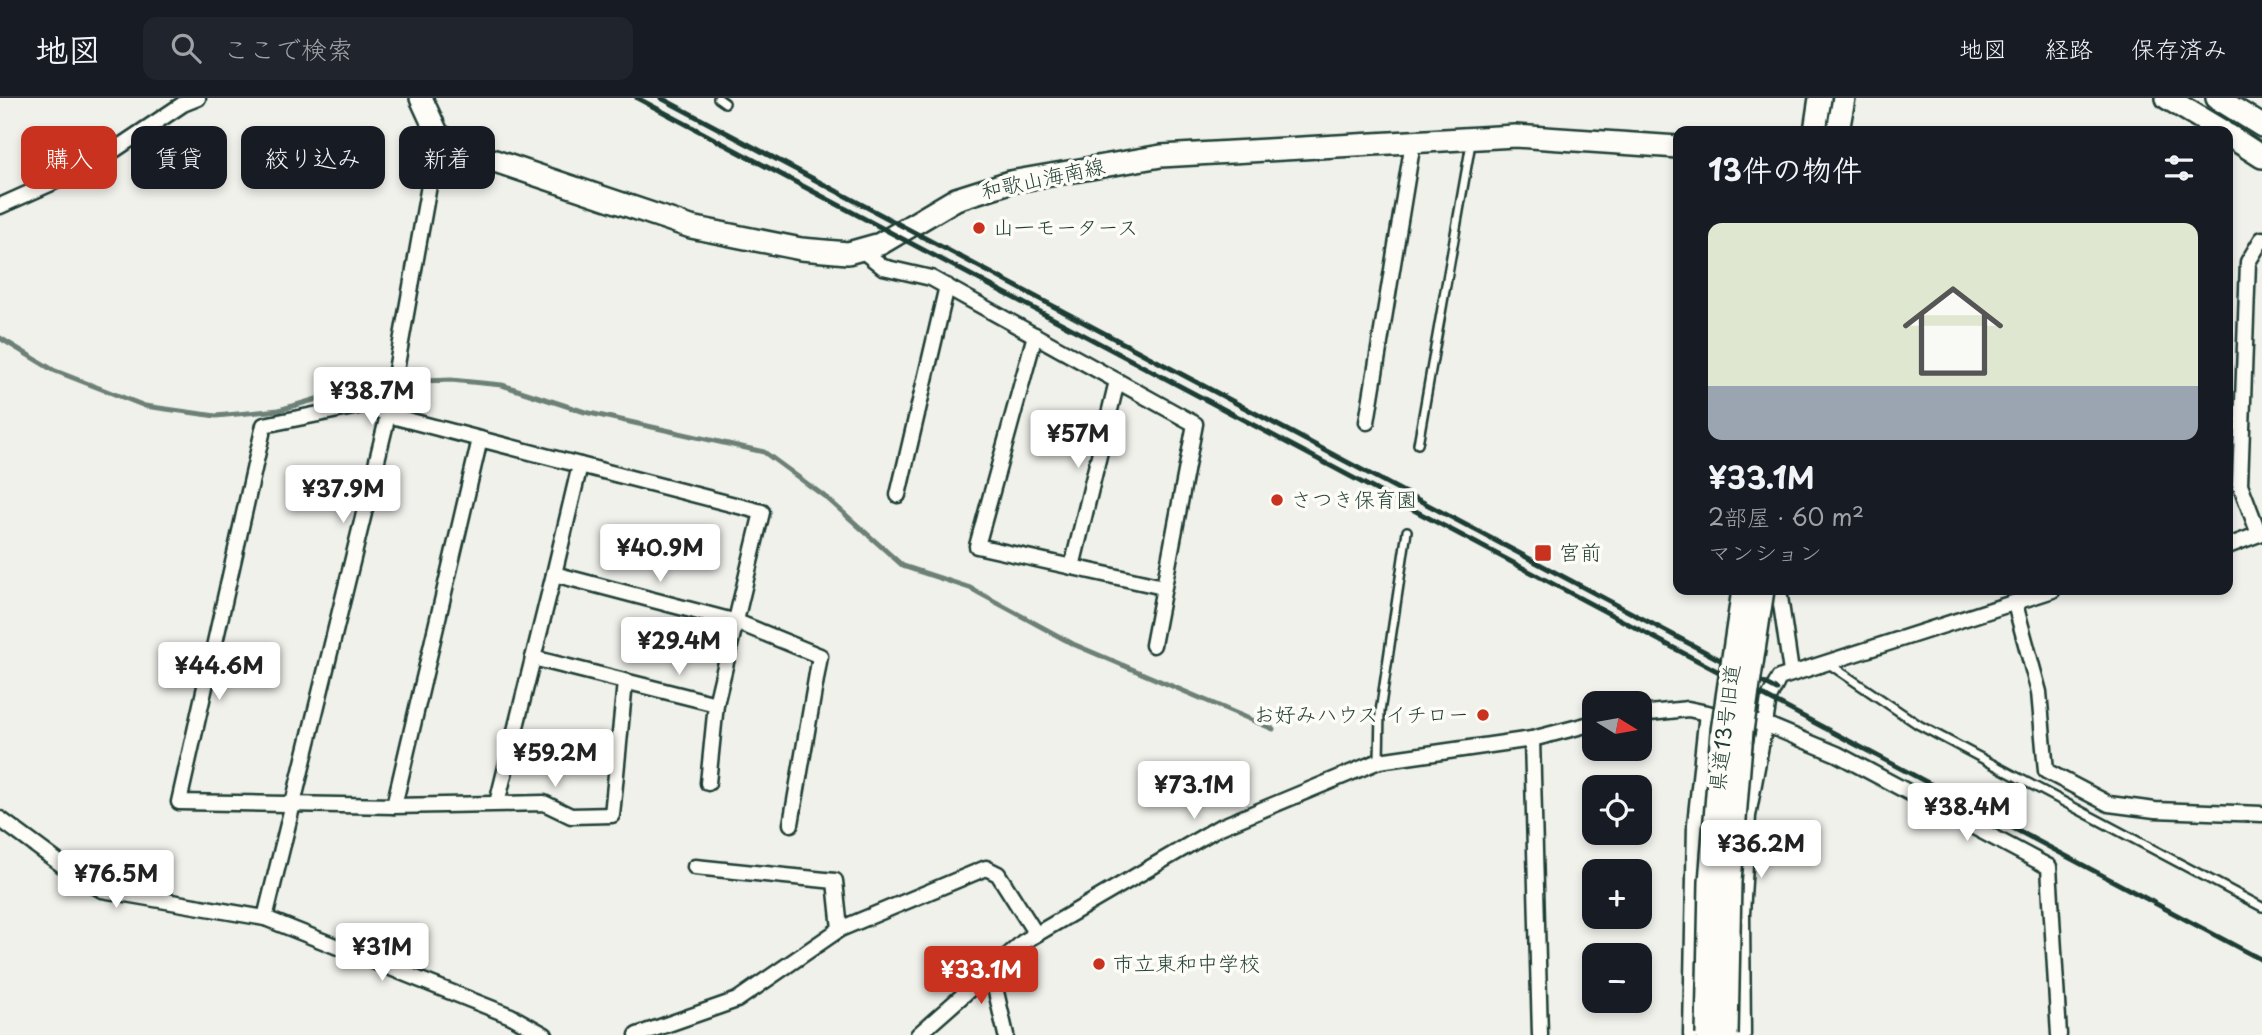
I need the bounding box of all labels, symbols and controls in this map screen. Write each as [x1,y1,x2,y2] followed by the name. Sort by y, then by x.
[143,17,633,80] search box
[35,23,101,73] text: 地図
[167,29,205,67] icon: search
[223,29,353,68] text: ここで検索
[1959,30,2007,66] text: 地図
[2045,30,2093,66] text: 経路
[2131,30,2227,66] text: 保存済み
[21,126,117,189] chip: 購入
[131,126,227,189] chip: 賃貸
[241,126,385,189] chip: 絞り込み
[399,126,495,189] chip: 新着
[1708,146,1862,191] text: 13件の物件
[978,148,1108,206] street label: 和歌山海南線
[2160,149,2198,187] icon: filters
[993,210,1138,242] place label: 山一モータース
[971,220,987,236] marker: 山一モータース
[1890,268,2016,394] icon: home
[315,368,429,427] pin: ¥38.7M
[330,372,414,407] text: ¥38.7M
[1037,410,1119,470] pin: ¥57M
[1047,415,1110,450] text: ¥57M
[1708,454,1815,499] text: ¥33.1M
[286,466,400,525] pin: ¥37.9M
[301,470,385,505] text: ¥37.9M
[1291,482,1417,514] place label: さつき保育園
[1269,492,1285,508] marker: さつき保育園
[1708,499,1864,534] text: 2部屋 · 60 m²
[603,524,717,584] pin: ¥40.9M
[616,529,704,564] text: ¥40.9M
[1708,534,1822,569] text: マンション
[1559,535,1601,567] place label: 宮前
[1533,543,1553,563] marker: 宮前
[622,618,736,677] pin: ¥29.4M
[637,622,721,657] text: ¥29.4M
[162,642,276,702] pin: ¥44.6M
[174,647,264,682] text: ¥44.6M
[1699,662,1747,793] street label: 県道13号旧道
[1582,691,1652,761] north arrow
[1582,691,1652,1013] map controls
[1253,697,1469,729] place label: お好みハウス イチロー
[1475,707,1491,723] marker: お好みハウス イチロー
[498,730,612,789] pin: ¥59.2M
[513,734,597,769] text: ¥59.2M
[1137,762,1251,821] pin: ¥73.1M
[1154,766,1234,801] text: ¥73.1M
[1582,775,1652,845] button: locate
[1910,784,2024,843] pin: ¥38.4M
[1924,788,2010,823] text: ¥38.4M
[1704,820,1818,880] pin: ¥36.2M
[1717,825,1805,860] text: ¥36.2M
[59,850,173,910] pin: ¥76.5M
[74,855,158,890] text: ¥76.5M
[1582,859,1652,929] button: +
[341,924,423,983] pin: ¥31M
[352,928,412,963] text: ¥31M
[1582,943,1652,1013] button: −
[924,946,1038,1006] pin: ¥33.1M
[1113,946,1260,978] place label: 市立東和中学校
[940,951,1022,986] text: ¥33.1M
[1091,956,1107,972] marker: 市立東和中学校

